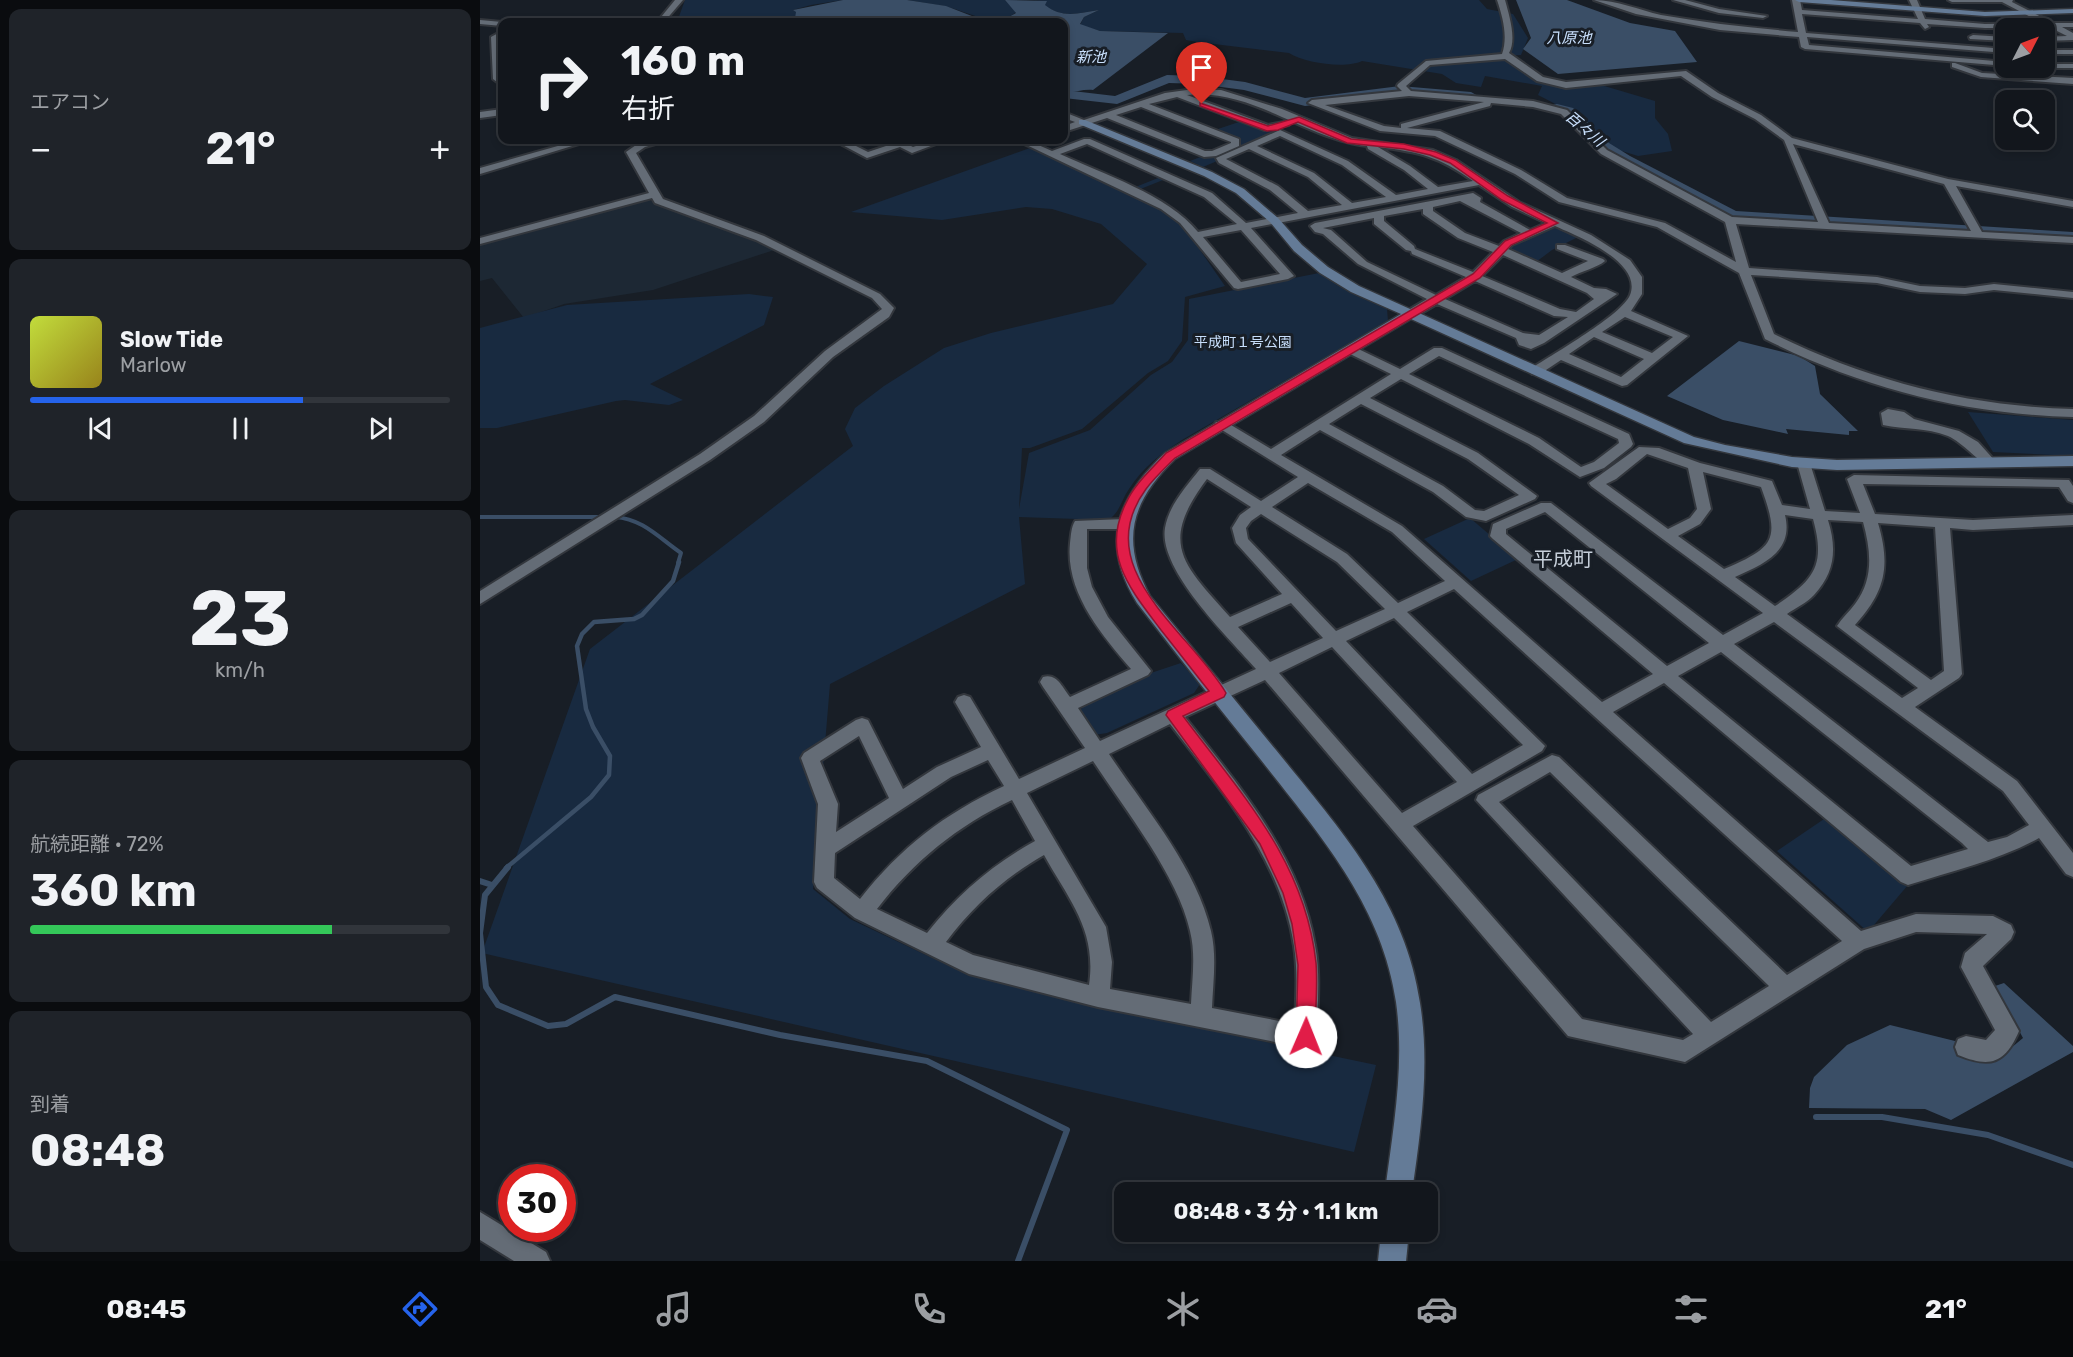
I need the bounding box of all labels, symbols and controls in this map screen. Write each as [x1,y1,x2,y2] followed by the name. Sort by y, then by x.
[1995,18,2055,78] north arrow
[1995,18,2055,150] map controls
[1546,29,1593,47] water label: 八原池
[621,36,745,86] text: 160 m
[522,42,600,120] icon: right
[1176,42,1227,104] pin
[1076,48,1108,66] water label: 新池
[1185,51,1218,84] icon: arrive
[30,90,110,114] text: エアコン
[1995,90,2055,150] button: search
[621,93,675,125] text: 右折
[1562,108,1610,152] water label: 百々川
[205,122,276,175] text: 21°
[30,129,51,168] text: −
[429,129,450,168] text: +
[120,326,223,353] text: Slow Tide
[1194,334,1292,351] park label: 平成町１号公園
[120,353,187,377] text: Marlow
[84,412,117,445] icon: previous
[224,412,257,445] icon: pause
[364,412,397,445] icon: next
[1533,547,1593,571] district label: 平成町
[189,572,291,665] text: 23
[215,658,265,682] text: km/h
[30,832,164,856] text: 航続距離 · 72%
[30,864,197,917] text: 360 km
[1274,1005,1338,1069] position arrow
[30,1092,70,1116] text: 到着
[30,1124,165,1177] text: 08:48
[498,1164,576,1242] speed limit sign: 30
[1173,1198,1379,1225] text: 08:48 · 3 分 · 1.1 km
[399,1288,441,1330] icon: directions
[653,1288,695,1330] icon: music
[908,1288,950,1330] icon: phone
[1162,1288,1204,1330] icon: climate
[1416,1288,1458,1330] icon: car
[1670,1288,1712,1330] icon: filters
[106,1293,187,1325] text: 08:45
[1925,1293,1967,1325] text: 21°

